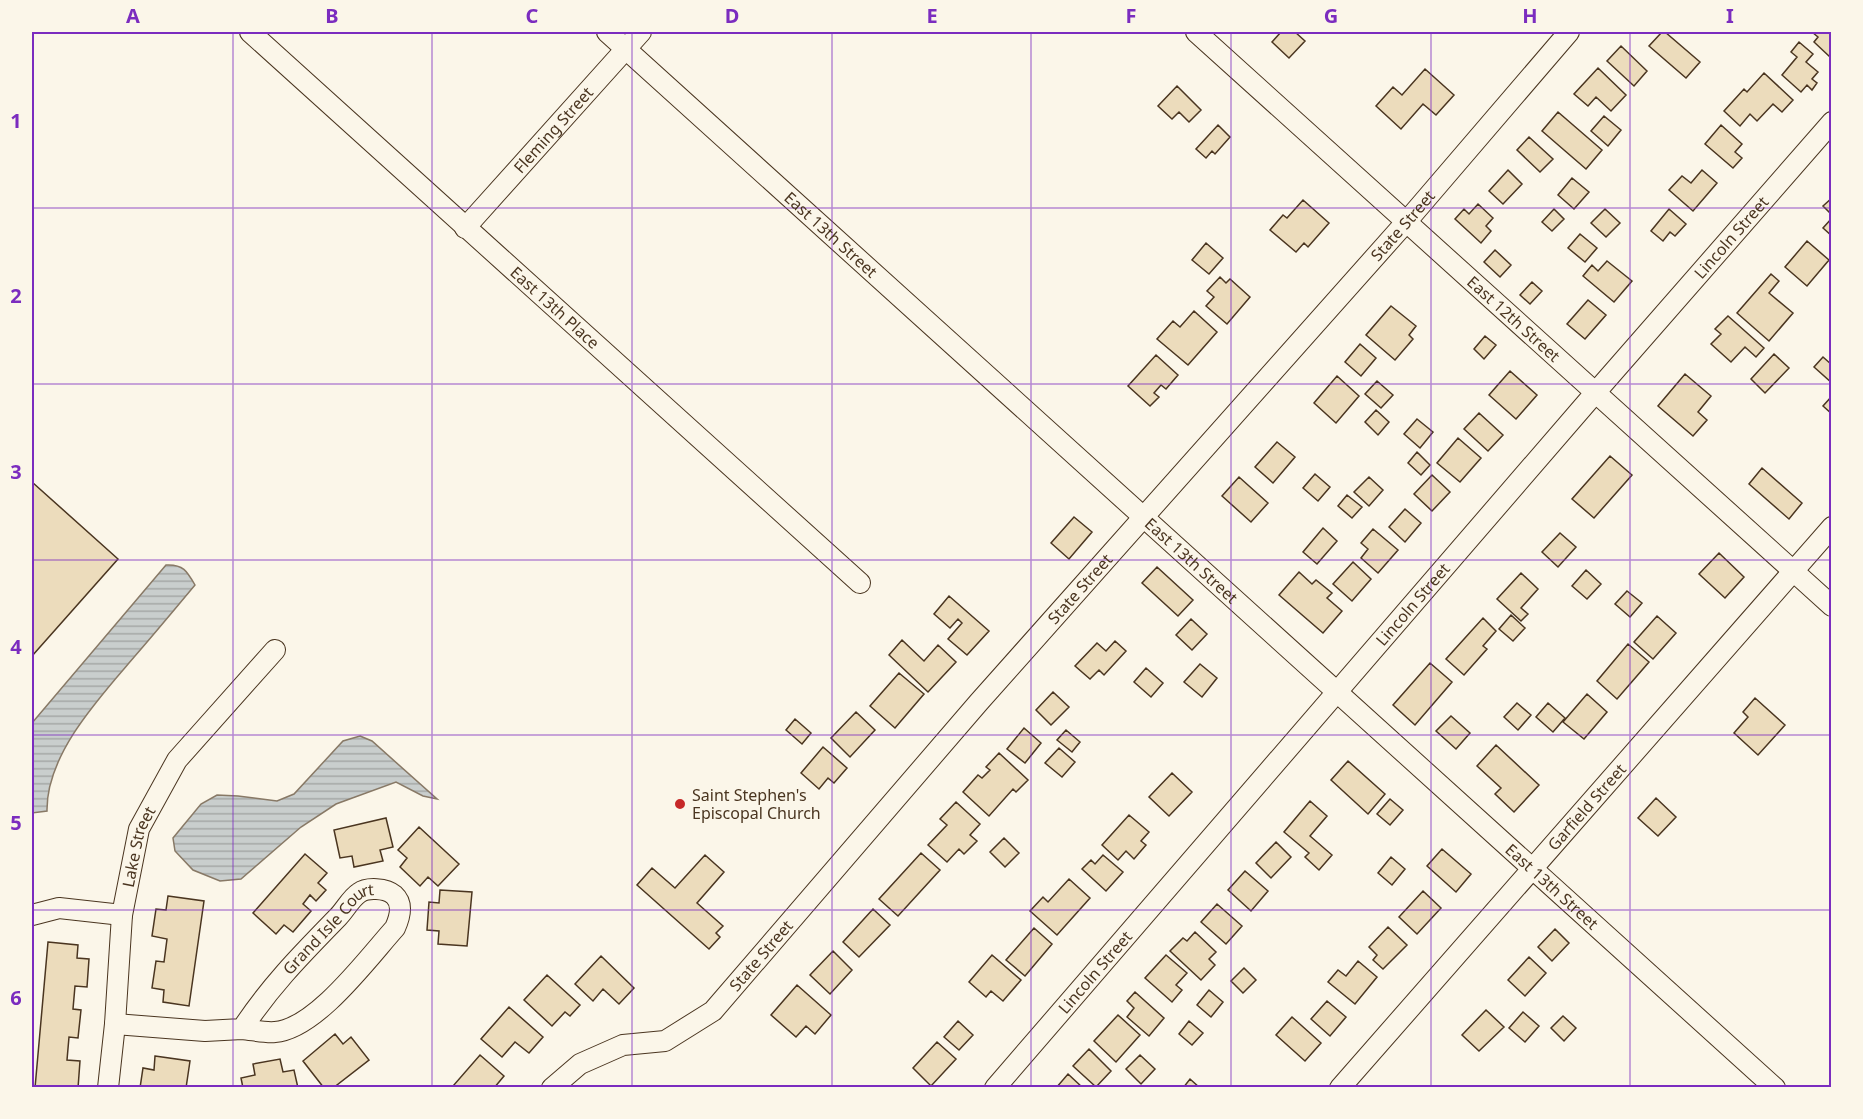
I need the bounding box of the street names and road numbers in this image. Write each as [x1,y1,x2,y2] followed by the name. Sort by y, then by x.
[509,82,598,178] street label: Fleming Street
[1366,185,1440,266] street label: State Street
[780,187,882,283] street label: East 13th Street
[1689,191,1773,283] street label: Lincoln Street
[506,261,604,354] street label: East 13th Place
[1462,271,1565,367] street label: East 12th Street
[1140,513,1243,608] street label: East 13th Street
[1043,549,1117,629] street label: State Street
[1371,558,1455,650] street label: Lincoln Street
[1542,759,1631,855] street label: Garfield Street
[117,802,161,889] street label: Lake Street
[1501,839,1603,934] street label: East 13th Street
[278,878,375,979] street label: Grand Isle Court
[724,915,798,996] street label: State Street
[1053,926,1137,1018] street label: Lincoln Street

